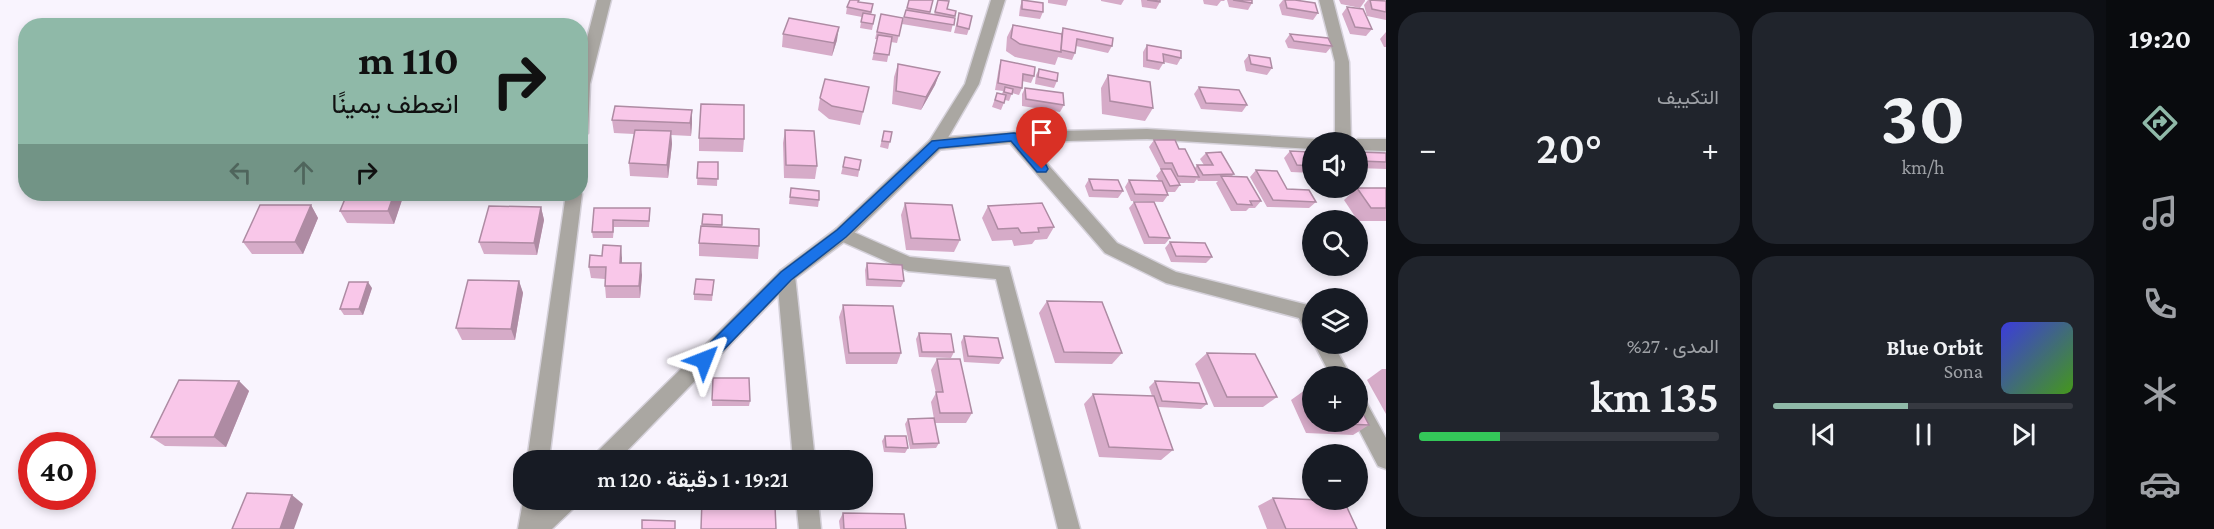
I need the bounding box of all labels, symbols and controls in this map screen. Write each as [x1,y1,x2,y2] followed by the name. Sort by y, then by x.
[2129,24,2191,54] text: 19:20
[358,36,459,83] text: 110 m
[480,42,558,120] icon: right
[1880,73,1966,160] text: 30
[1657,86,1719,108] text: التكييف
[331,89,459,119] text: انعطف يمينًا
[2139,102,2181,144] icon: directions
[1016,107,1067,169] pin
[1025,116,1058,149] icon: arrive
[1536,123,1602,173] text: 20°
[1419,130,1436,167] text: −
[1702,130,1719,167] text: +
[1302,132,1368,510] map controls
[1302,132,1368,198] button: sound
[224,156,257,189] icon: left
[287,156,320,189] icon: ahead
[350,156,383,189] icon: right
[1901,156,1945,178] text: km/h
[2139,192,2181,234] icon: music
[1302,210,1368,276] button: search
[2139,283,2181,325] icon: phone
[1302,288,1368,354] button: layers
[672,328,736,392] position arrow
[1627,335,1719,357] text: المدى · 27%
[1887,335,1983,360] text: Blue Orbit
[1944,360,1983,382] text: Sona
[1302,366,1368,432] button: +
[1590,372,1719,422] text: 135 km
[2139,373,2181,415] icon: climate
[1807,418,1840,451] icon: previous
[1907,418,1940,451] icon: pause
[2007,418,2040,451] icon: next
[18,432,96,510] speed limit sign: 40
[1302,444,1368,510] button: −
[2139,463,2181,505] icon: car
[598,467,788,492] text: 19:21 · 1 دقيقة · 120 m

